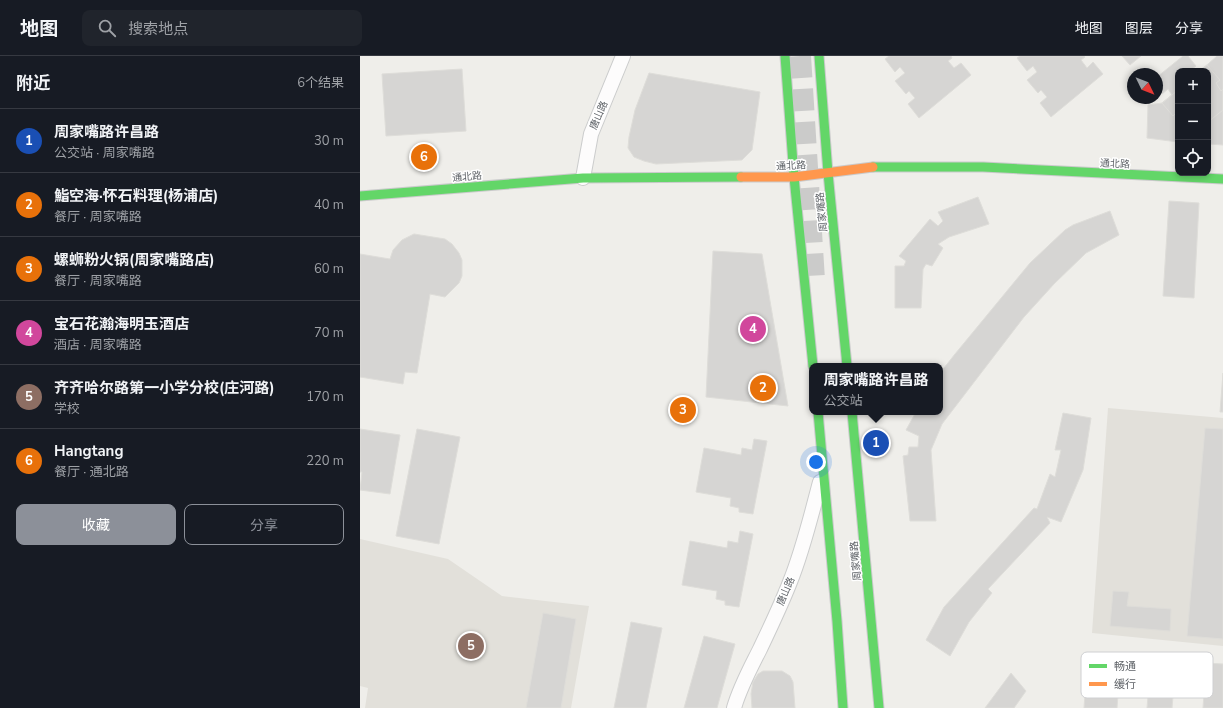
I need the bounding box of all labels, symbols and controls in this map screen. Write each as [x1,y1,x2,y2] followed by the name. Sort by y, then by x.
[82,10,362,46] search box
[20,16,58,42] text: 地图
[96,17,118,39] icon: search
[128,19,188,39] text: 搜索地点
[1075,19,1103,38] text: 地图
[1125,19,1153,38] text: 图层
[1175,19,1203,38] text: 分享
[1127,68,1163,104] north arrow
[1175,68,1211,176] map controls
[1175,68,1211,104] button: +
[16,72,50,95] text: 附近
[297,74,344,92] text: 6个结果
[587,99,611,132] street label: 唐山路
[1175,104,1211,140] button: −
[54,122,159,142] text: 周家嘴路许昌路
[25,132,33,150] text: 1
[314,132,344,150] text: 30 m
[1175,140,1211,176] button: locate
[411,142,437,172] pin: 6
[54,144,155,162] text: 公交站 · 周家嘴路
[1100,156,1130,172] street label: 通北路
[776,158,806,174] street label: 通北路
[452,169,483,185] street label: 通北路
[54,186,218,206] text: 鮨空海·怀石料理(杨浦店)
[813,191,831,233] street label: 周家嘴路
[25,196,33,214] text: 2
[314,196,344,214] text: 40 m
[54,208,142,226] text: 餐厅 · 周家嘴路
[54,250,215,270] text: 螺蛳粉火锅(周家嘴路店)
[25,260,33,278] text: 3
[314,260,344,278] text: 60 m
[54,272,142,290] text: 餐厅 · 周家嘴路
[54,314,189,334] text: 宝石花瀚海明玉酒店
[740,314,766,344] pin: 4
[25,324,33,342] text: 4
[314,324,344,342] text: 70 m
[54,336,142,354] text: 酒店 · 周家嘴路
[809,363,943,415] popup
[823,370,929,390] text: 周家嘴路许昌路
[750,373,776,403] pin: 2
[54,378,275,398] text: 齐齐哈尔路第一小学分校(庄河路)
[25,388,33,406] text: 5
[306,388,344,406] text: 170 m
[823,392,863,410] text: 公交站
[670,395,696,425] pin: 3
[54,400,80,418] text: 学校
[863,428,889,458] pin: 1
[54,441,123,461] text: Hangtang
[25,452,33,470] text: 6
[306,452,344,470] text: 220 m
[806,452,826,472] your location
[54,463,129,481] text: 餐厅 · 通北路
[16,504,176,545] button: 收藏
[184,504,344,545] button: 分享
[847,540,865,581] street label: 周家嘴路
[774,575,798,608] street label: 唐山路
[458,631,484,661] pin: 5
[1081,652,1213,698] legend
[1114,659,1136,674] text: 畅通
[1114,677,1136,692] text: 缓行

